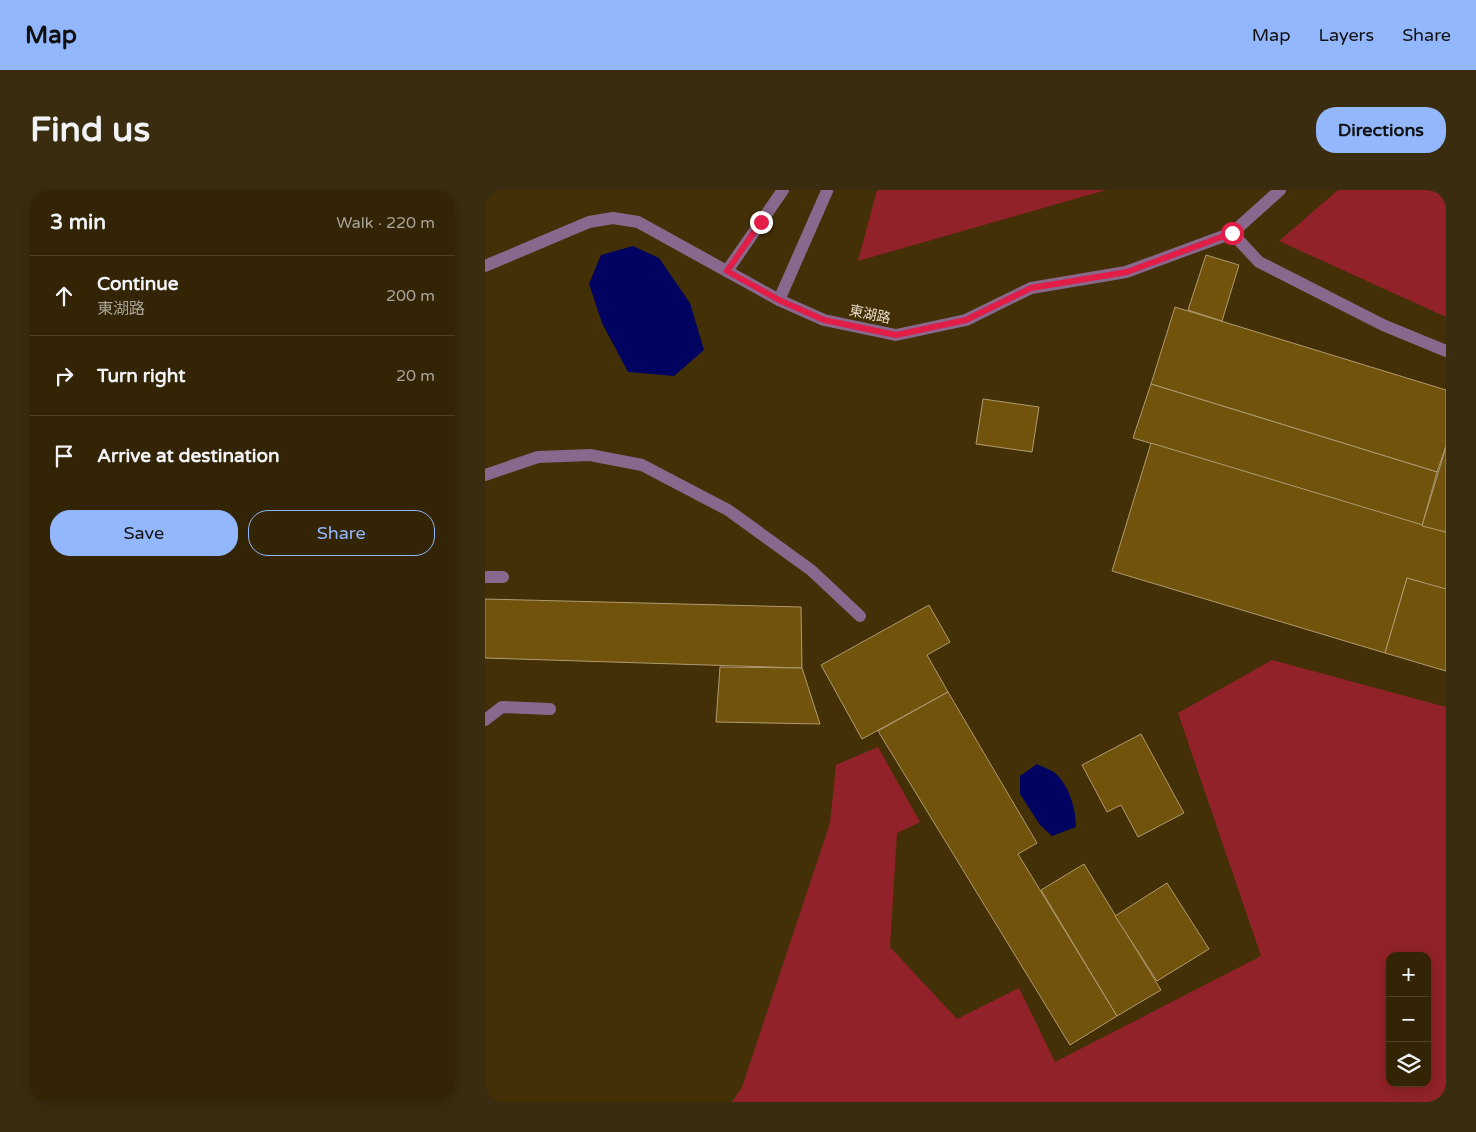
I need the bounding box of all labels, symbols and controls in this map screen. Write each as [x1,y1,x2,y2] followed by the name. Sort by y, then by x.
[25,21,77,50] text: Map
[1252,24,1291,46] text: Map
[1319,24,1374,46] text: Layers
[1402,24,1451,46] text: Share
[1316,107,1446,153] button: Directions
[30,109,150,151] text: Find us
[50,210,106,235] text: 3 min
[750,211,773,234] route end
[336,213,435,233] text: Walk · 220 m
[1221,222,1244,245] route start
[97,273,179,295] text: Continue
[50,282,78,310] icon: ahead
[386,286,435,306] text: 200 m
[97,299,145,319] text: 東湖路
[848,302,892,327] street label: 東湖路
[50,362,78,390] icon: right
[97,365,185,387] text: Turn right
[396,366,435,386] text: 20 m
[50,442,78,470] icon: arrive
[97,445,280,467] text: Arrive at destination
[50,510,238,556] button: Save
[248,510,435,556] button: Share
[1386,952,1431,1087] map controls
[1386,952,1431,997] button: +
[1386,997,1431,1042] button: −
[1386,1042,1431,1087] button: layers

